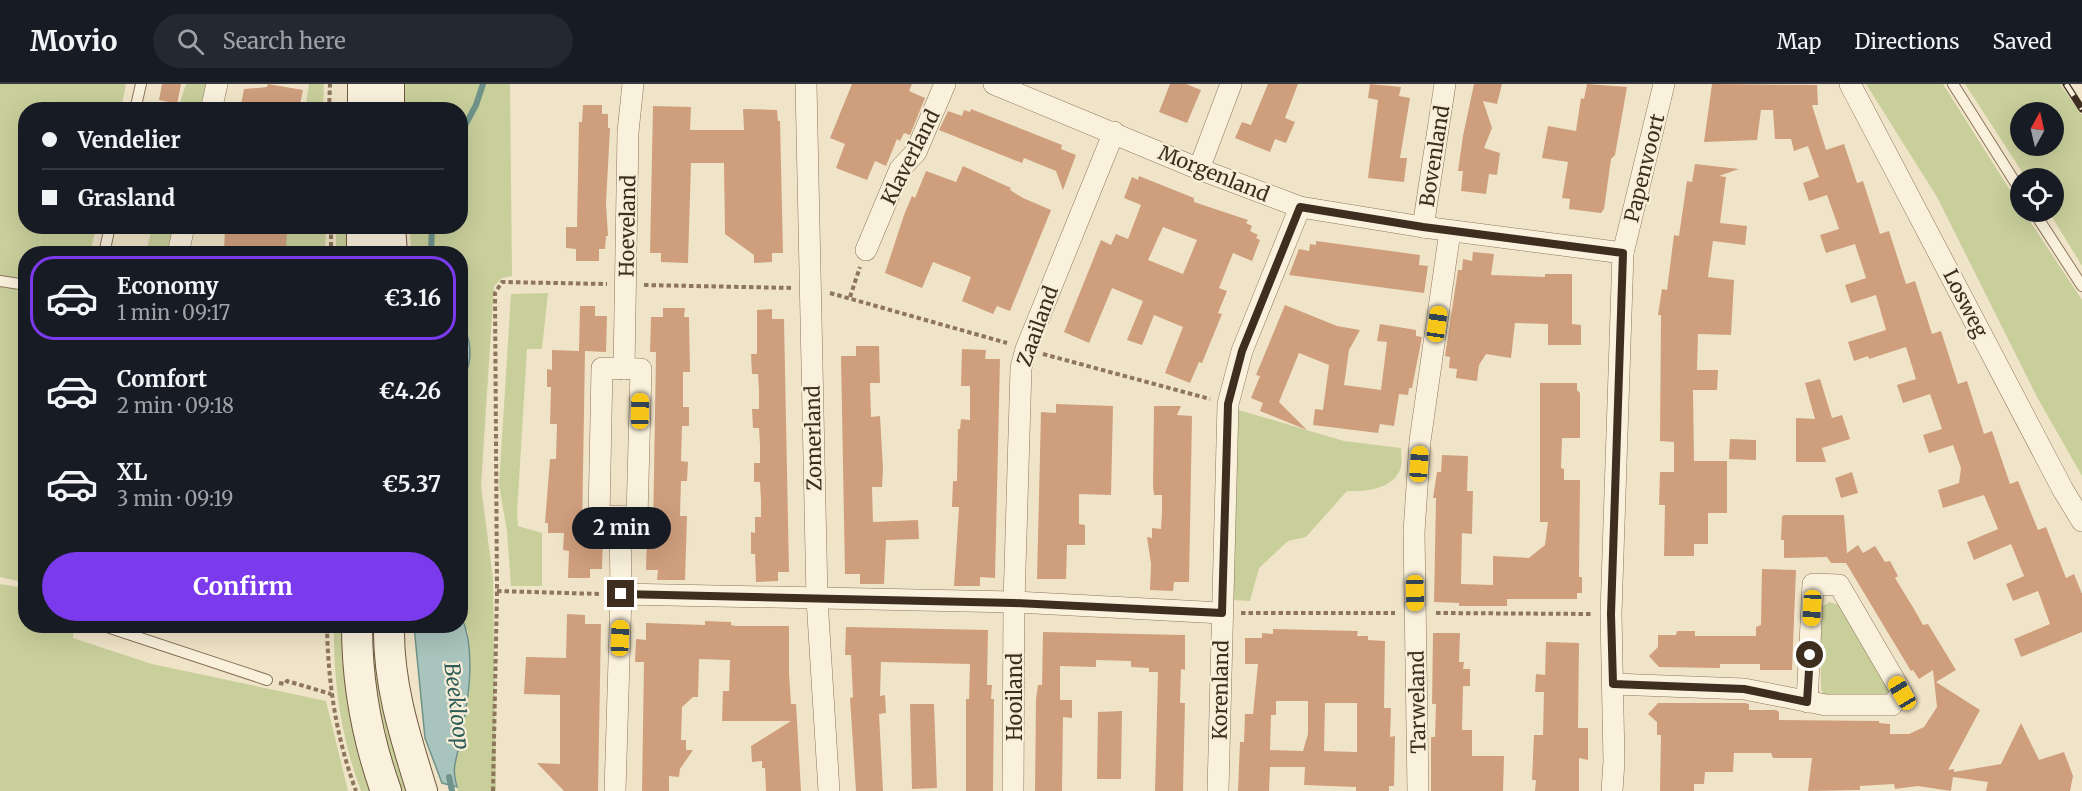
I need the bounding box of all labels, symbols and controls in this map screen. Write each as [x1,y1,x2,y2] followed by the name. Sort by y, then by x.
[153,14,573,68] search box
[30,23,117,59] text: Movio
[174,25,207,58] icon: search
[222,27,346,55] text: Search here
[1777,28,1821,55] text: Map
[1854,28,1959,55] text: Directions
[1992,28,2052,55] text: Saved
[2010,102,2064,156] north arrow
[2010,102,2064,222] map controls
[1414,103,1454,209] street label: Bovenland
[875,105,945,209] street label: Klaverland
[1618,111,1670,225] street label: Papenvoort
[78,126,181,154] text: Vendelier
[1155,139,1273,207] street label: Morgenland
[2010,168,2064,222] button: locate
[614,175,640,277] street label: Hoeveland
[78,184,175,212] text: Grasland
[1938,265,1994,341] street label: Losweg
[45,271,99,325] icon: car
[117,272,218,300] text: Economy
[1011,282,1063,370] street label: Zaailand
[384,284,441,312] text: €3.16
[117,300,230,325] text: 1 min · 09:17
[1426,305,1448,343] car
[45,364,99,418] icon: car
[117,365,207,393] text: Comfort
[379,377,441,405] text: €4.26
[800,385,826,491] street label: Zomerland
[117,393,234,418] text: 2 min · 09:18
[631,393,649,429] car
[1409,445,1429,483] car
[45,457,99,511] icon: car
[117,458,147,486] text: XL
[382,470,441,498] text: €5.37
[117,486,233,511] text: 3 min · 09:19
[572,507,670,549] callout: 2 min
[593,515,650,540] text: 2 min
[42,552,444,621] button: Confirm
[1406,575,1424,611] car
[607,580,634,607] route end
[1802,590,1822,626] car
[610,620,630,656] car
[1207,640,1233,740] street label: Korenland
[1796,641,1823,668] route start
[1404,650,1430,754] street label: Tarweland
[1002,653,1027,741] street label: Hooiland
[438,661,476,751] water label: Beekloop
[1885,673,1919,713] car

